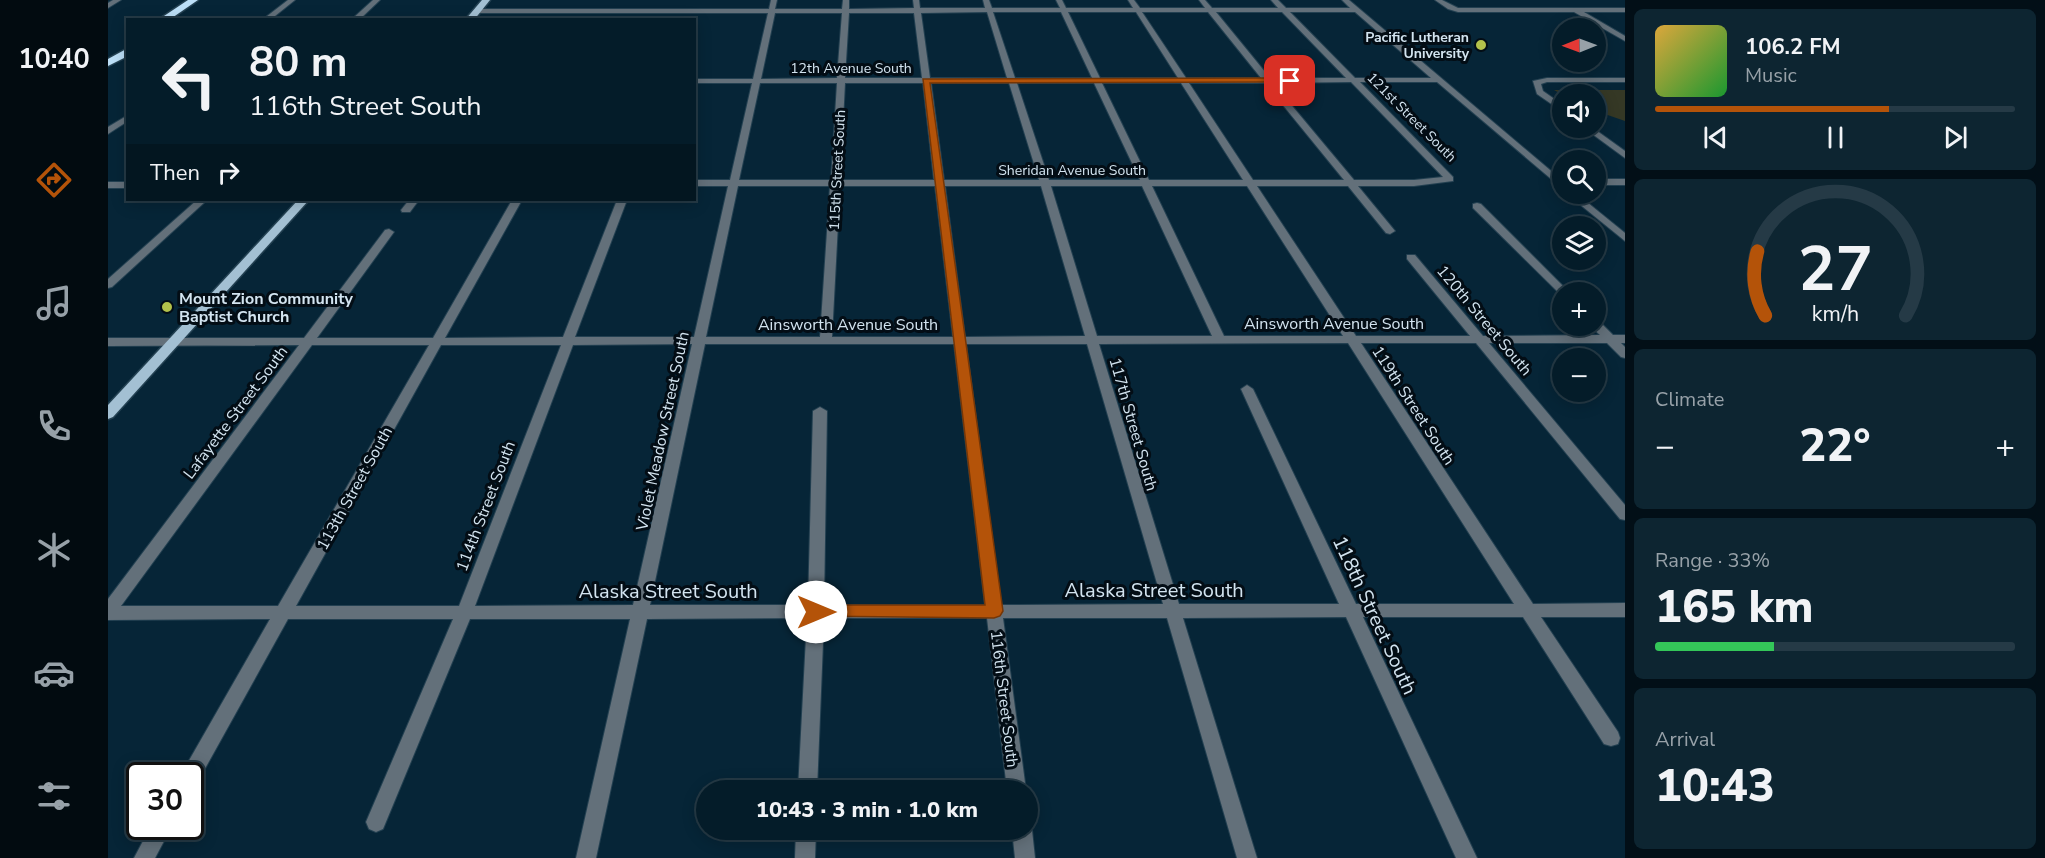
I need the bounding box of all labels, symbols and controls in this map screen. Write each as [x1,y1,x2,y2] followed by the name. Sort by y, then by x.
[1552,18,1606,72] north arrow
[1552,18,1606,402] map controls
[1365,28,1470,63] place label: Pacific Lutheran University
[1745,32,1841,62] text: 106.2 FM
[249,34,348,91] text: 80 m
[1474,38,1488,52] marker: Pacific Lutheran University
[18,41,90,78] text: 10:40
[150,42,228,120] icon: left
[1264,55,1315,106] pin
[790,59,912,78] street label: 12th Avenue South
[1745,62,1797,89] text: Music
[1273,64,1306,97] icon: arrive
[1363,68,1461,166] street label: 121st Street South
[1552,84,1606,138] button: sound
[249,88,481,125] text: 116th Street South
[825,109,850,231] street label: 115th Street South
[1699,121,1732,154] icon: previous
[1819,121,1852,154] icon: pause
[1939,121,1972,154] icon: next
[1552,150,1606,204] button: search
[212,156,245,189] icon: right
[150,158,200,188] text: Then
[33,159,75,201] icon: directions
[998,161,1146,180] street label: Sheridan Avenue South
[1552,216,1606,270] button: layers
[1798,227,1872,312] text: 27
[1432,261,1537,380] street label: 120th Street South
[33,282,75,324] icon: music
[1552,282,1606,336] button: +
[179,288,353,328] place label: Mount Zion Community Baptist Church
[160,300,174,314] marker: Mount Zion Community Baptist Church
[1811,300,1859,330] text: km/h
[1244,313,1424,335] street label: Ainsworth Avenue South
[758,314,938,336] street label: Ainsworth Avenue South
[631,330,695,534] street label: Violet Meadow Street South
[179,342,293,484] street label: Lafayette Street South
[1366,342,1460,469] street label: 119th Street South
[1552,348,1606,402] button: −
[1103,355,1163,494] street label: 117th Street South
[1655,386,1724,413] text: Climate
[33,405,75,447] icon: phone
[1799,416,1871,477] text: 22°
[312,423,398,554] street label: 113th Street South
[1655,424,1675,469] text: −
[1995,424,2015,469] text: +
[451,438,521,575] street label: 114th Street South
[33,529,75,571] icon: climate
[1326,531,1423,699] street label: 118th Street South
[1655,547,1770,574] text: Range · 33%
[1064,577,1244,604] street label: Alaska Street South
[1655,577,1814,638] text: 165 km
[578,578,758,605] street label: Alaska Street South
[784,580,848,644] position arrow
[985,629,1023,769] street label: 116th Street South
[33,652,75,694] icon: car
[1655,726,1715,753] text: Arrival
[1655,756,1775,817] text: 10:43
[126,762,204,840] speed limit sign: 30
[33,775,75,817] icon: filters
[756,795,978,825] text: 10:43 · 3 min · 1.0 km

